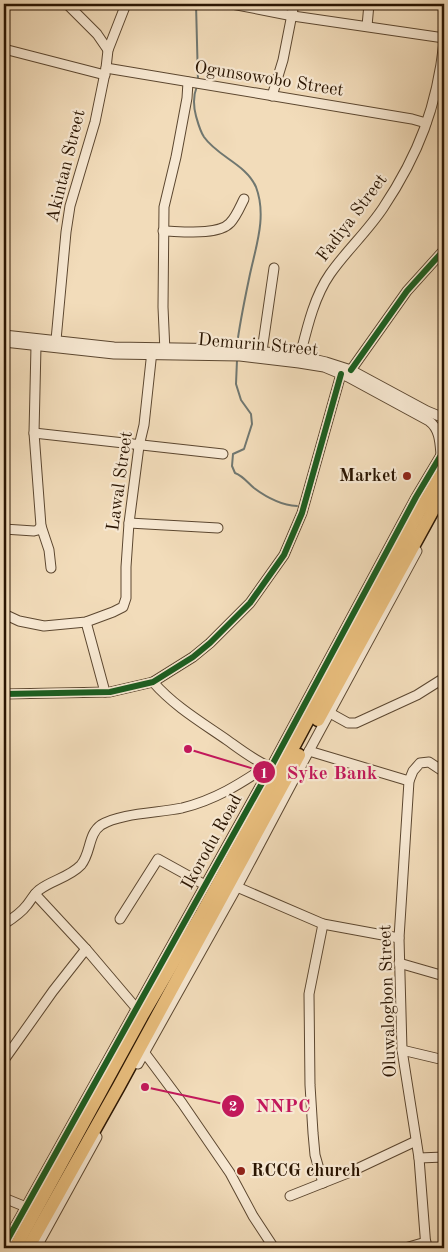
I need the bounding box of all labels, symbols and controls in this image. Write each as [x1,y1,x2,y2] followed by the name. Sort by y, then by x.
[193,58,345,100] street label: Ogunsowobo Street
[43,108,89,224] street label: Akintan Street
[313,171,391,265] street label: Fadiya Street
[197,331,319,359] street label: Demurin Street
[104,430,136,532] street label: Lawal Street
[339,467,397,485] place label: Market
[401,470,413,482] marker: Market
[251,755,387,789] callout: Syke Bank
[286,765,378,784] text: Syke Bank
[260,767,268,782] text: 1
[178,791,246,893] street label: Ikorodu Road
[376,924,400,1078] street label: Oluwalogbon Street
[221,1089,321,1123] callout: NNPC
[256,1098,310,1117] text: NNPC
[229,1100,237,1115] text: 2
[251,1162,361,1180] place label: RCCG church
[235,1165,247,1177] marker: RCCG church

